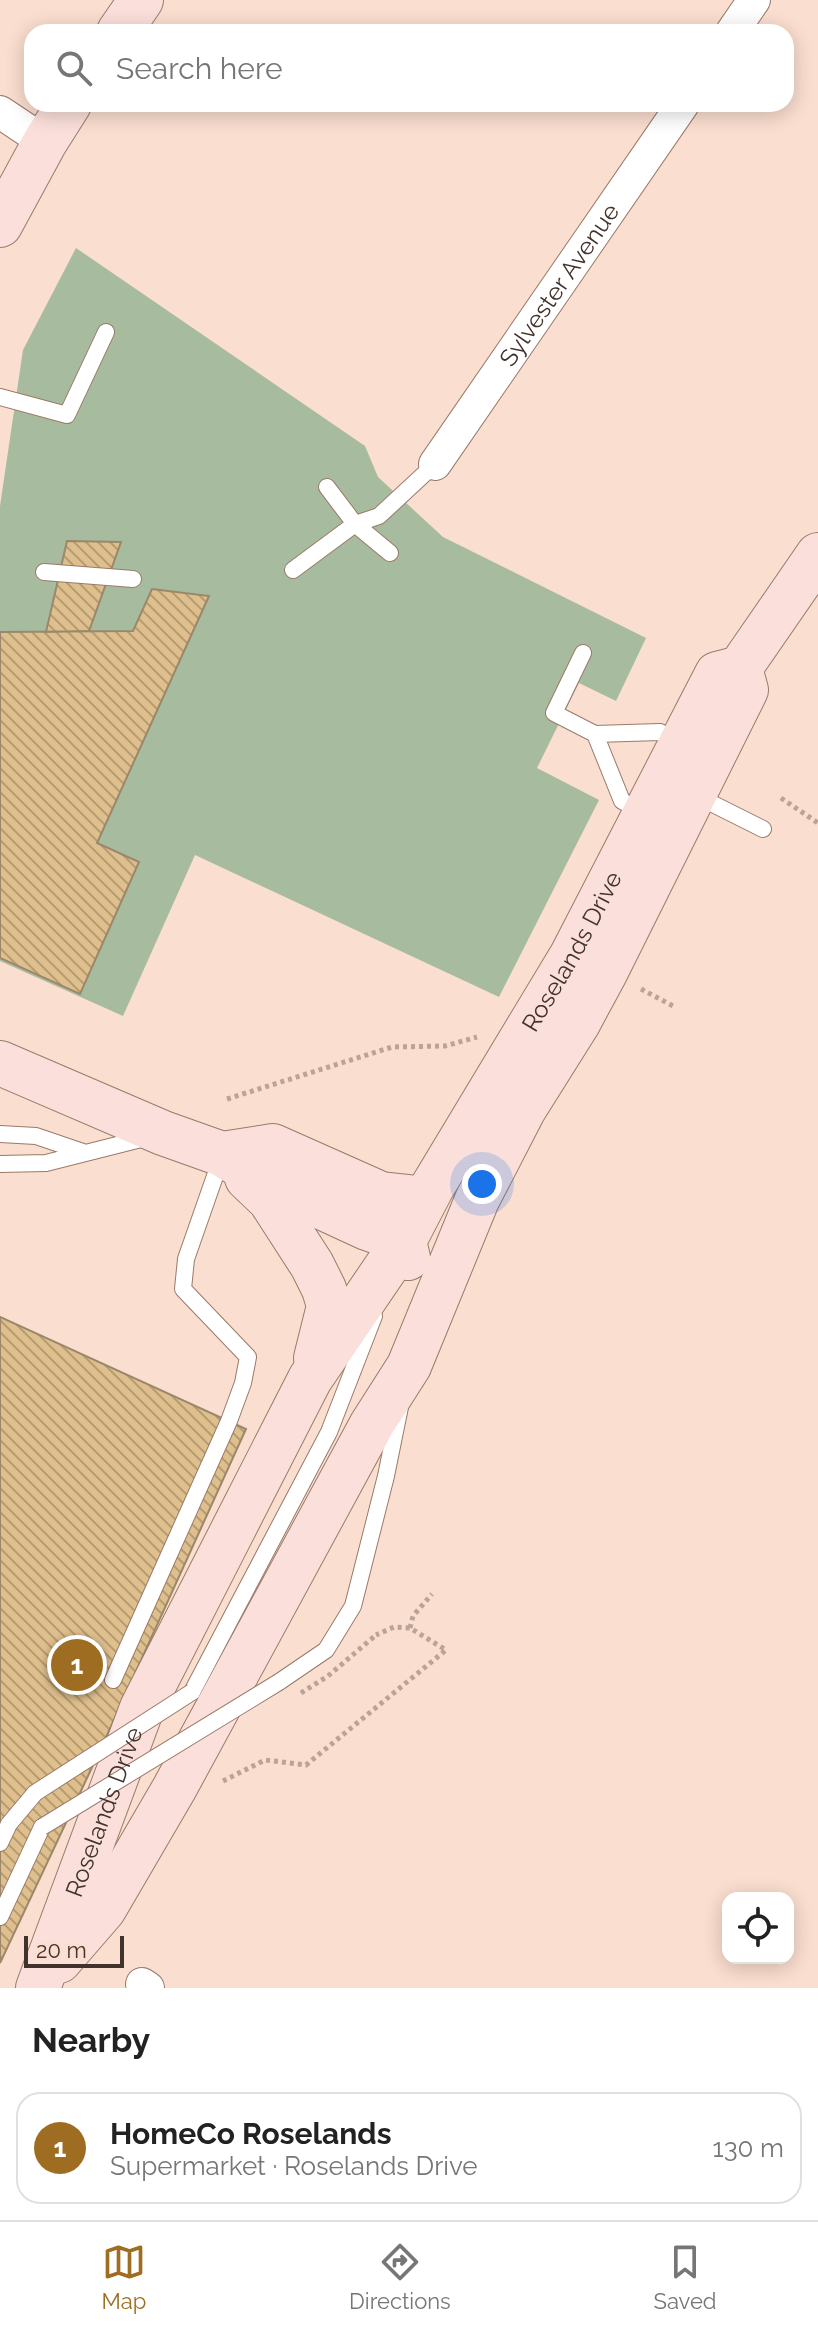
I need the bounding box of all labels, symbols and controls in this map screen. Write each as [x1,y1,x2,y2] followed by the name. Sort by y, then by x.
[24,24,794,112] search box
[52,46,96,90] icon: search
[116,51,283,86] text: Search here
[493,198,625,371] street label: Sylvester Avenue
[515,866,627,1036] street label: Roselands Drive
[462,1164,502,1204] your location
[51,1635,103,1695] pin: 1
[59,1723,148,1901] street label: Roselands Drive
[722,1892,794,1964] map controls
[722,1892,794,1964] button: locate
[24,1932,124,1968] scale bar
[36,1937,87,1963] text: 20 m
[32,2020,150,2060] text: Nearby
[110,2116,391,2151] text: HomeCo Roselands
[54,2133,66,2163] text: 1
[713,2133,784,2163] text: 130 m
[110,2151,478,2181] text: Supermarket · Roselands Drive
[101,2240,146,2314] tab: Map
[349,2240,451,2314] tab: Directions
[654,2240,717,2314] tab: Saved

